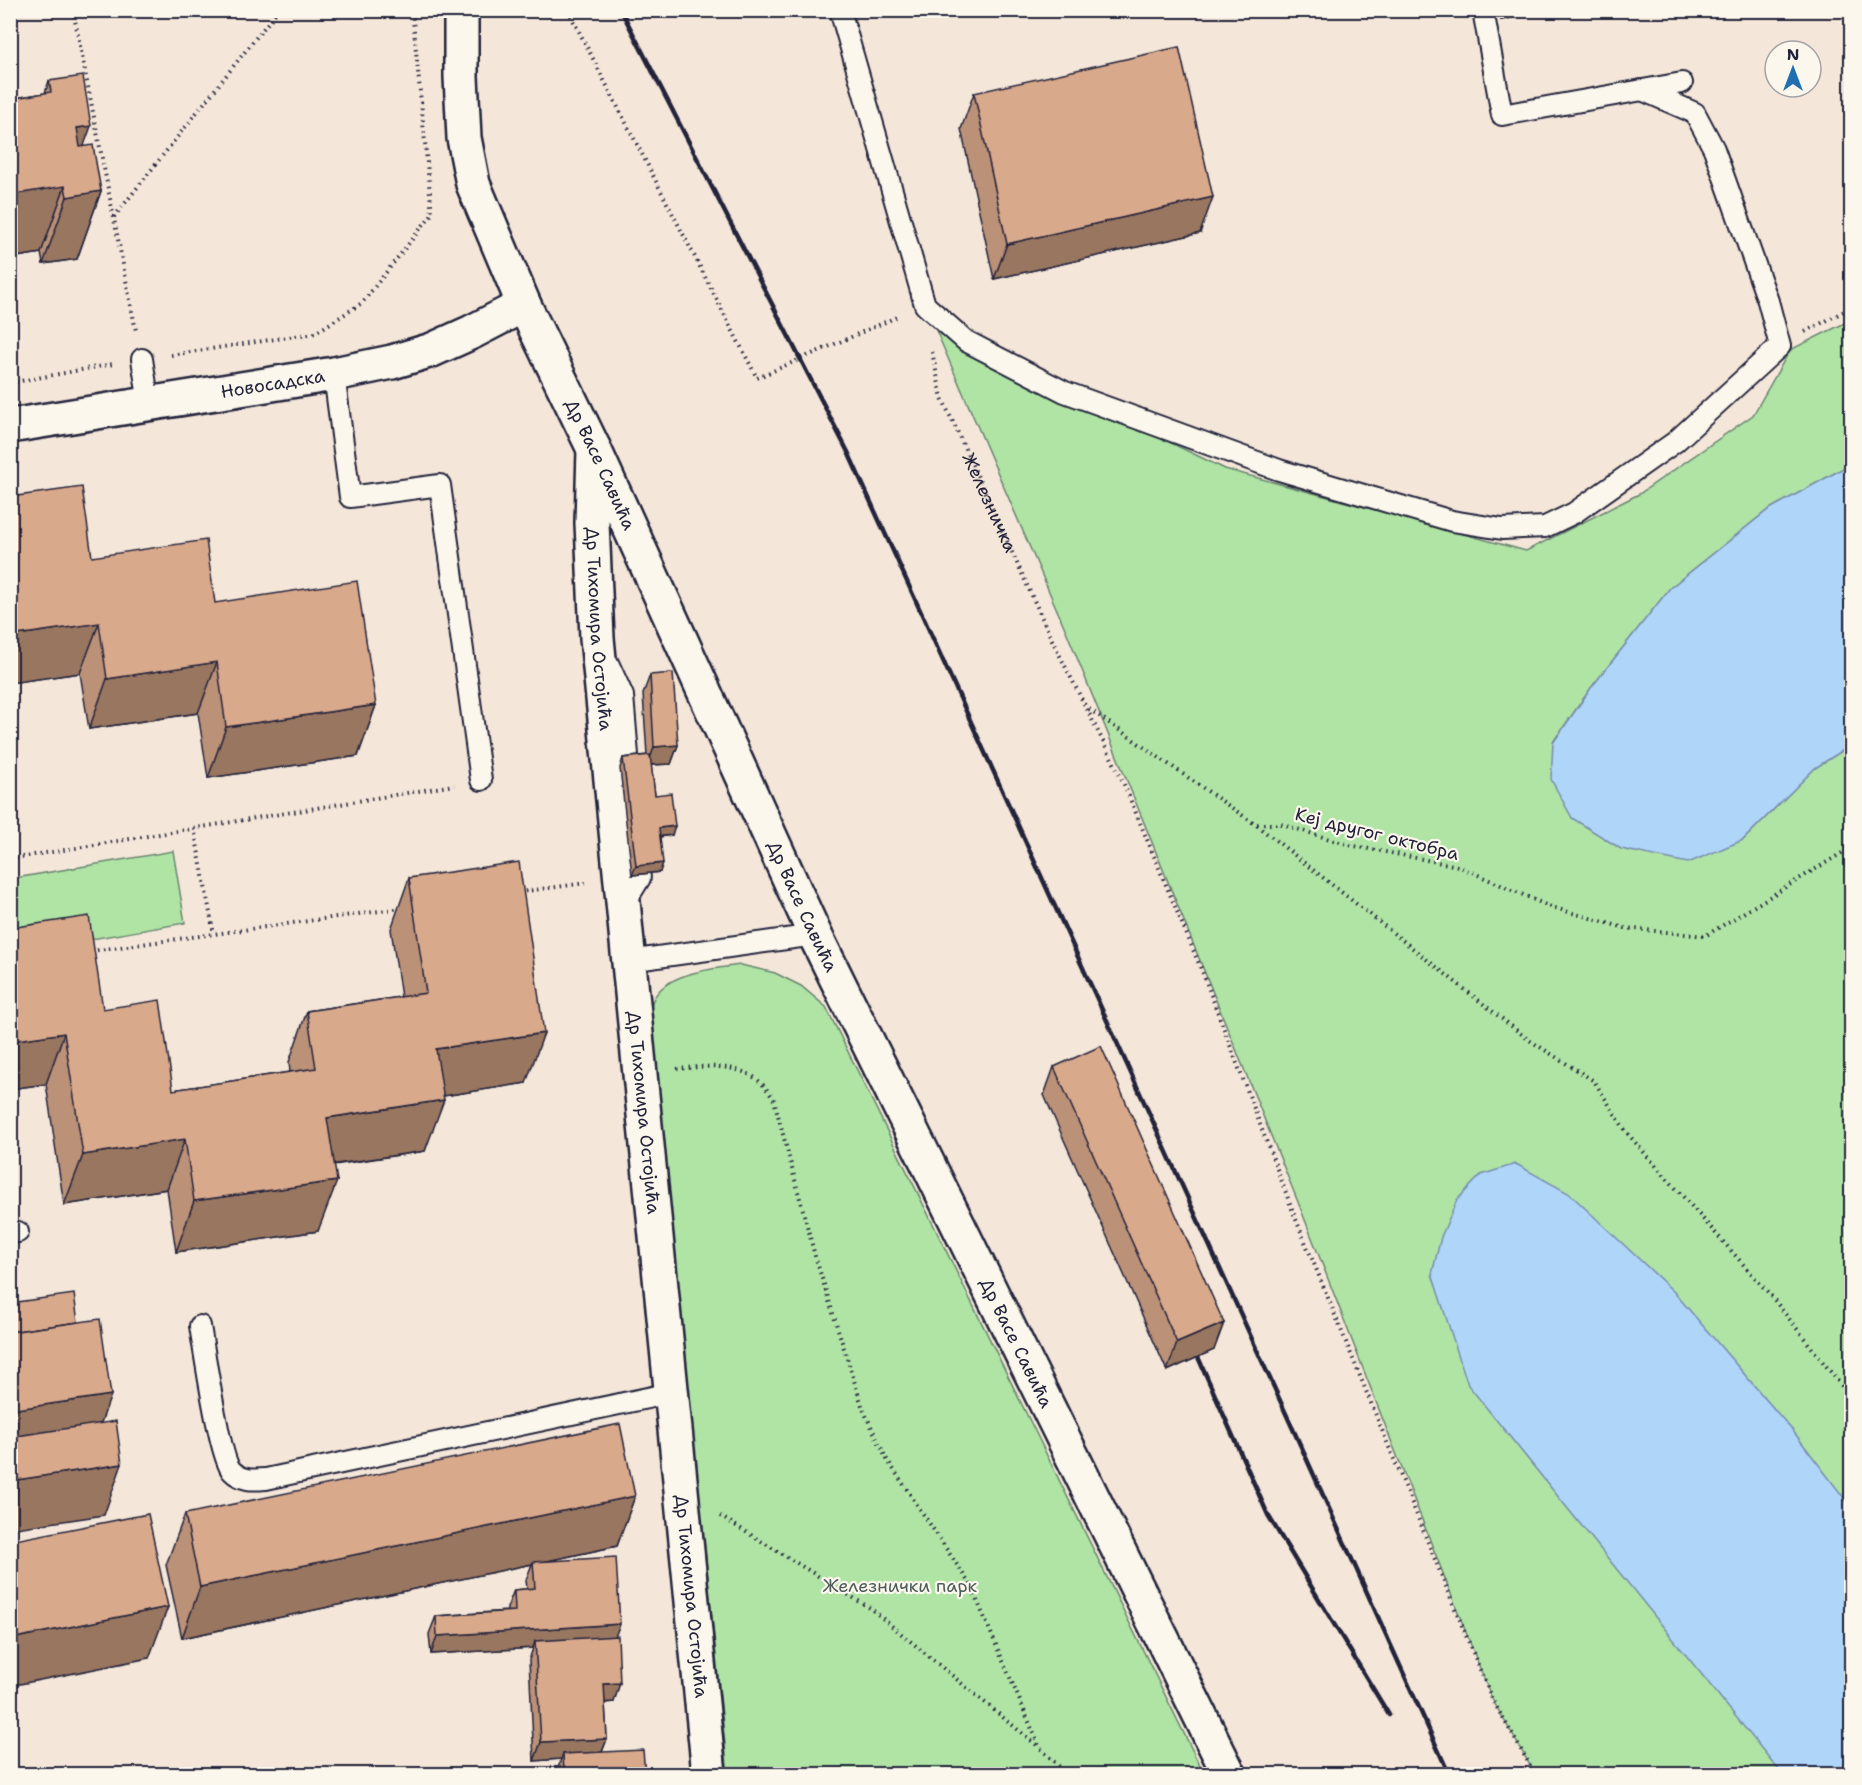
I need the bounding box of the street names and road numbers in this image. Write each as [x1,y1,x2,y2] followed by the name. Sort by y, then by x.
[219,364,326,404] street label: Новосадска
[559,395,641,534] street label: Др Васе Савића
[957,449,1023,556] street label: Железничка
[580,526,618,732] street label: Др Тихомира Остојића
[1293,802,1461,866] street label: Кеј другог октобра
[762,837,843,976] street label: Др Васе Савића
[622,1010,666,1215] street label: Др Тихомира Остојића
[974,1274,1058,1412] street label: Др Васе Савића
[670,1493,713,1699] street label: Др Тихомира Остојића

